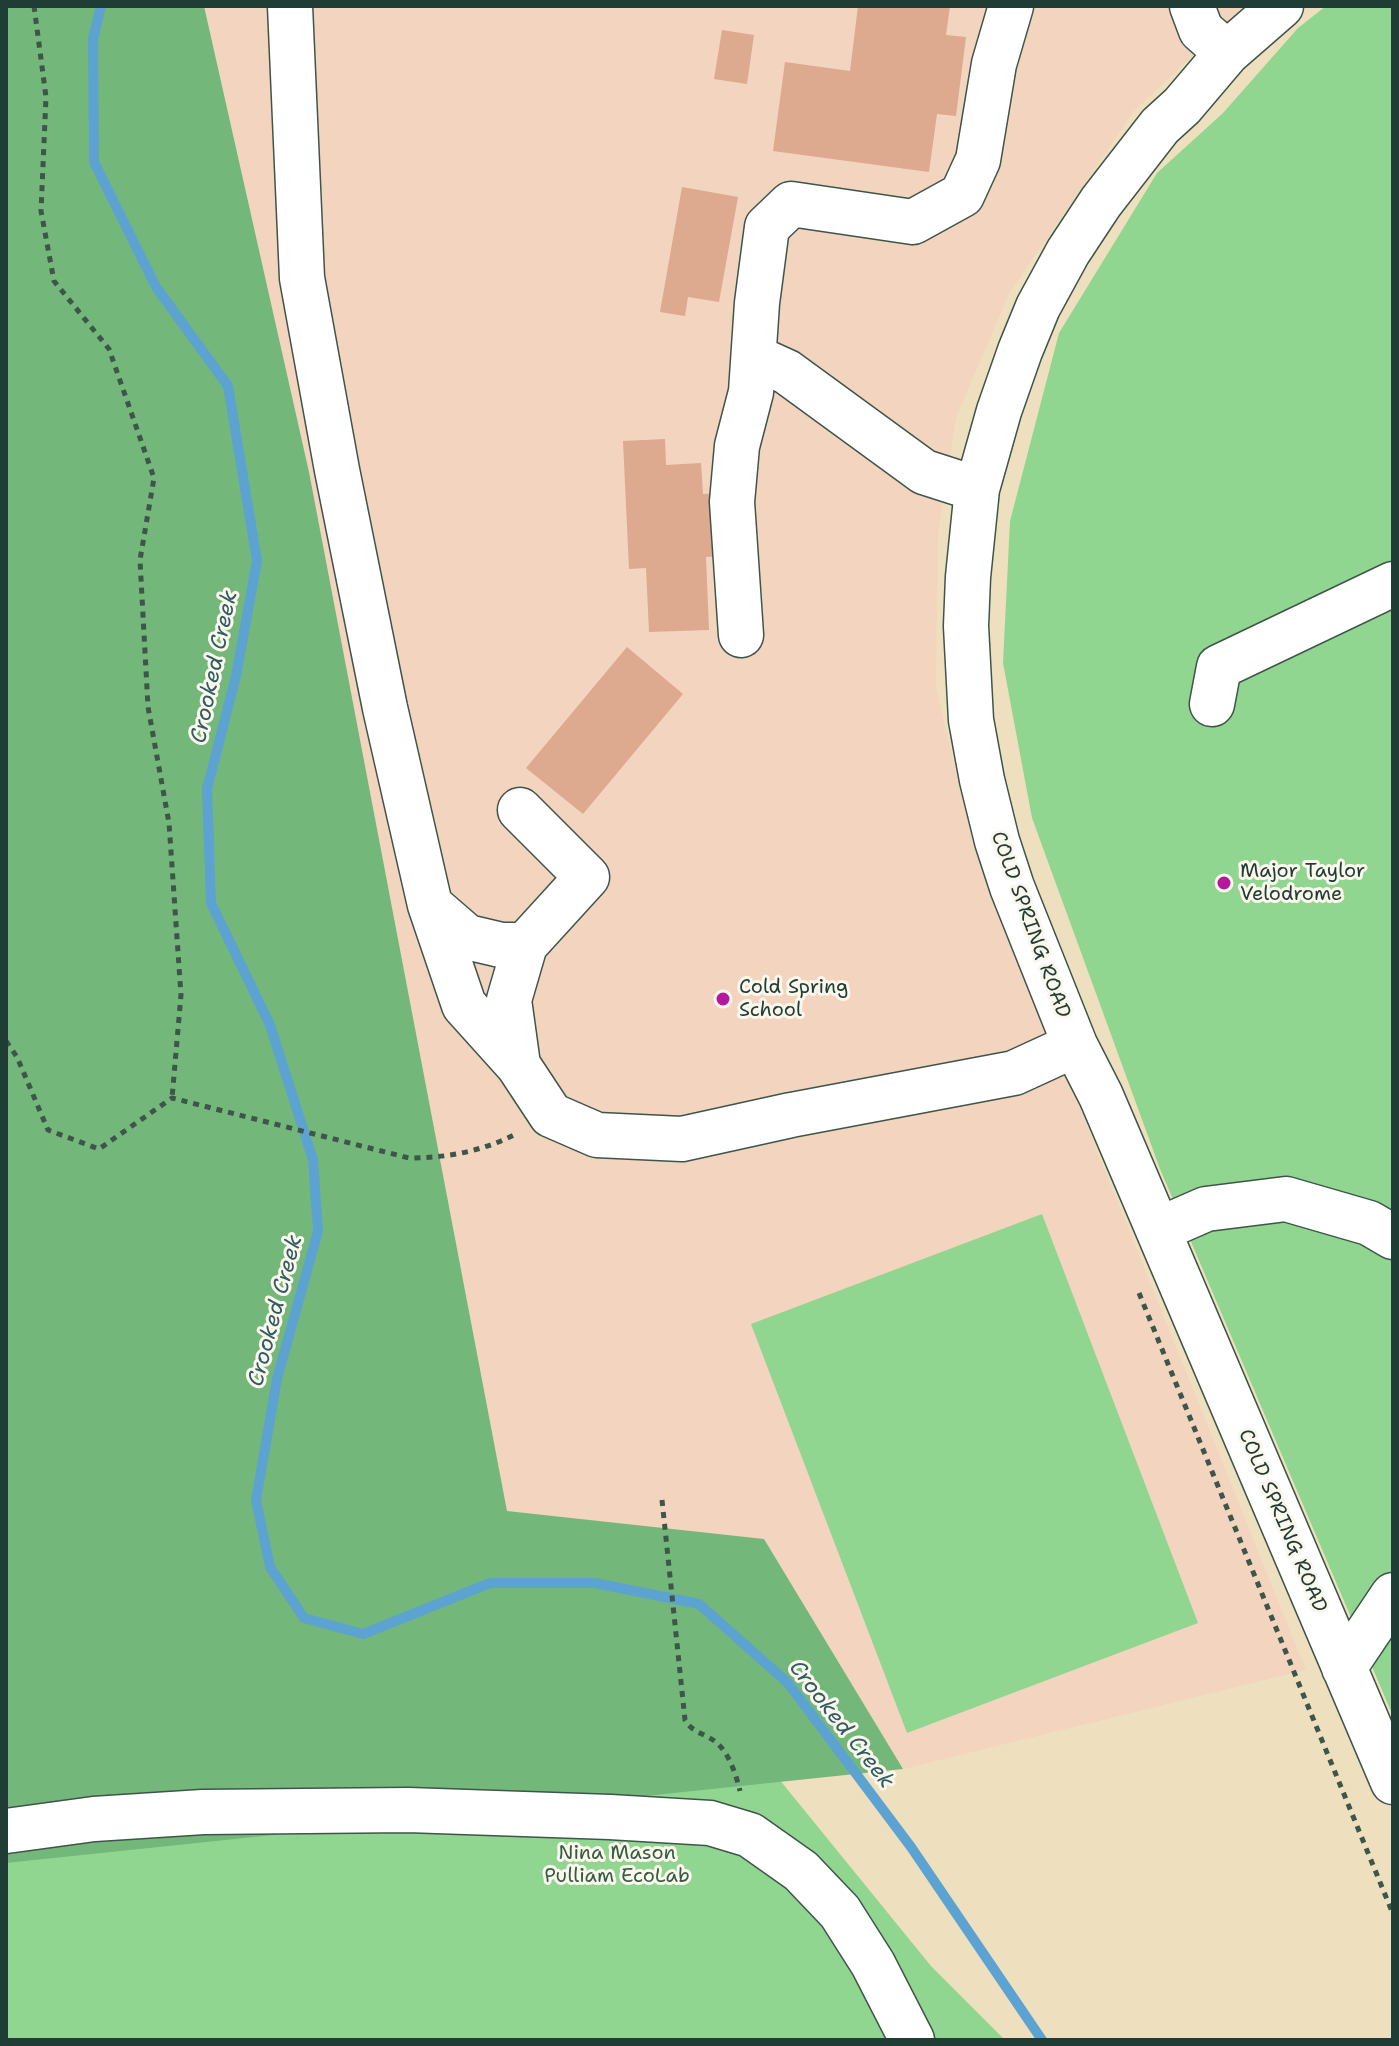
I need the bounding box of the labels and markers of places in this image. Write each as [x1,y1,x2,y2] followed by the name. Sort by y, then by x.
[1240,860,1365,907] place label: Major Taylor Velodrome
[1215,874,1233,892] marker: Major Taylor Velodrome
[739,976,848,1023] place label: Cold Spring School
[714,990,732,1008] marker: Cold Spring School

